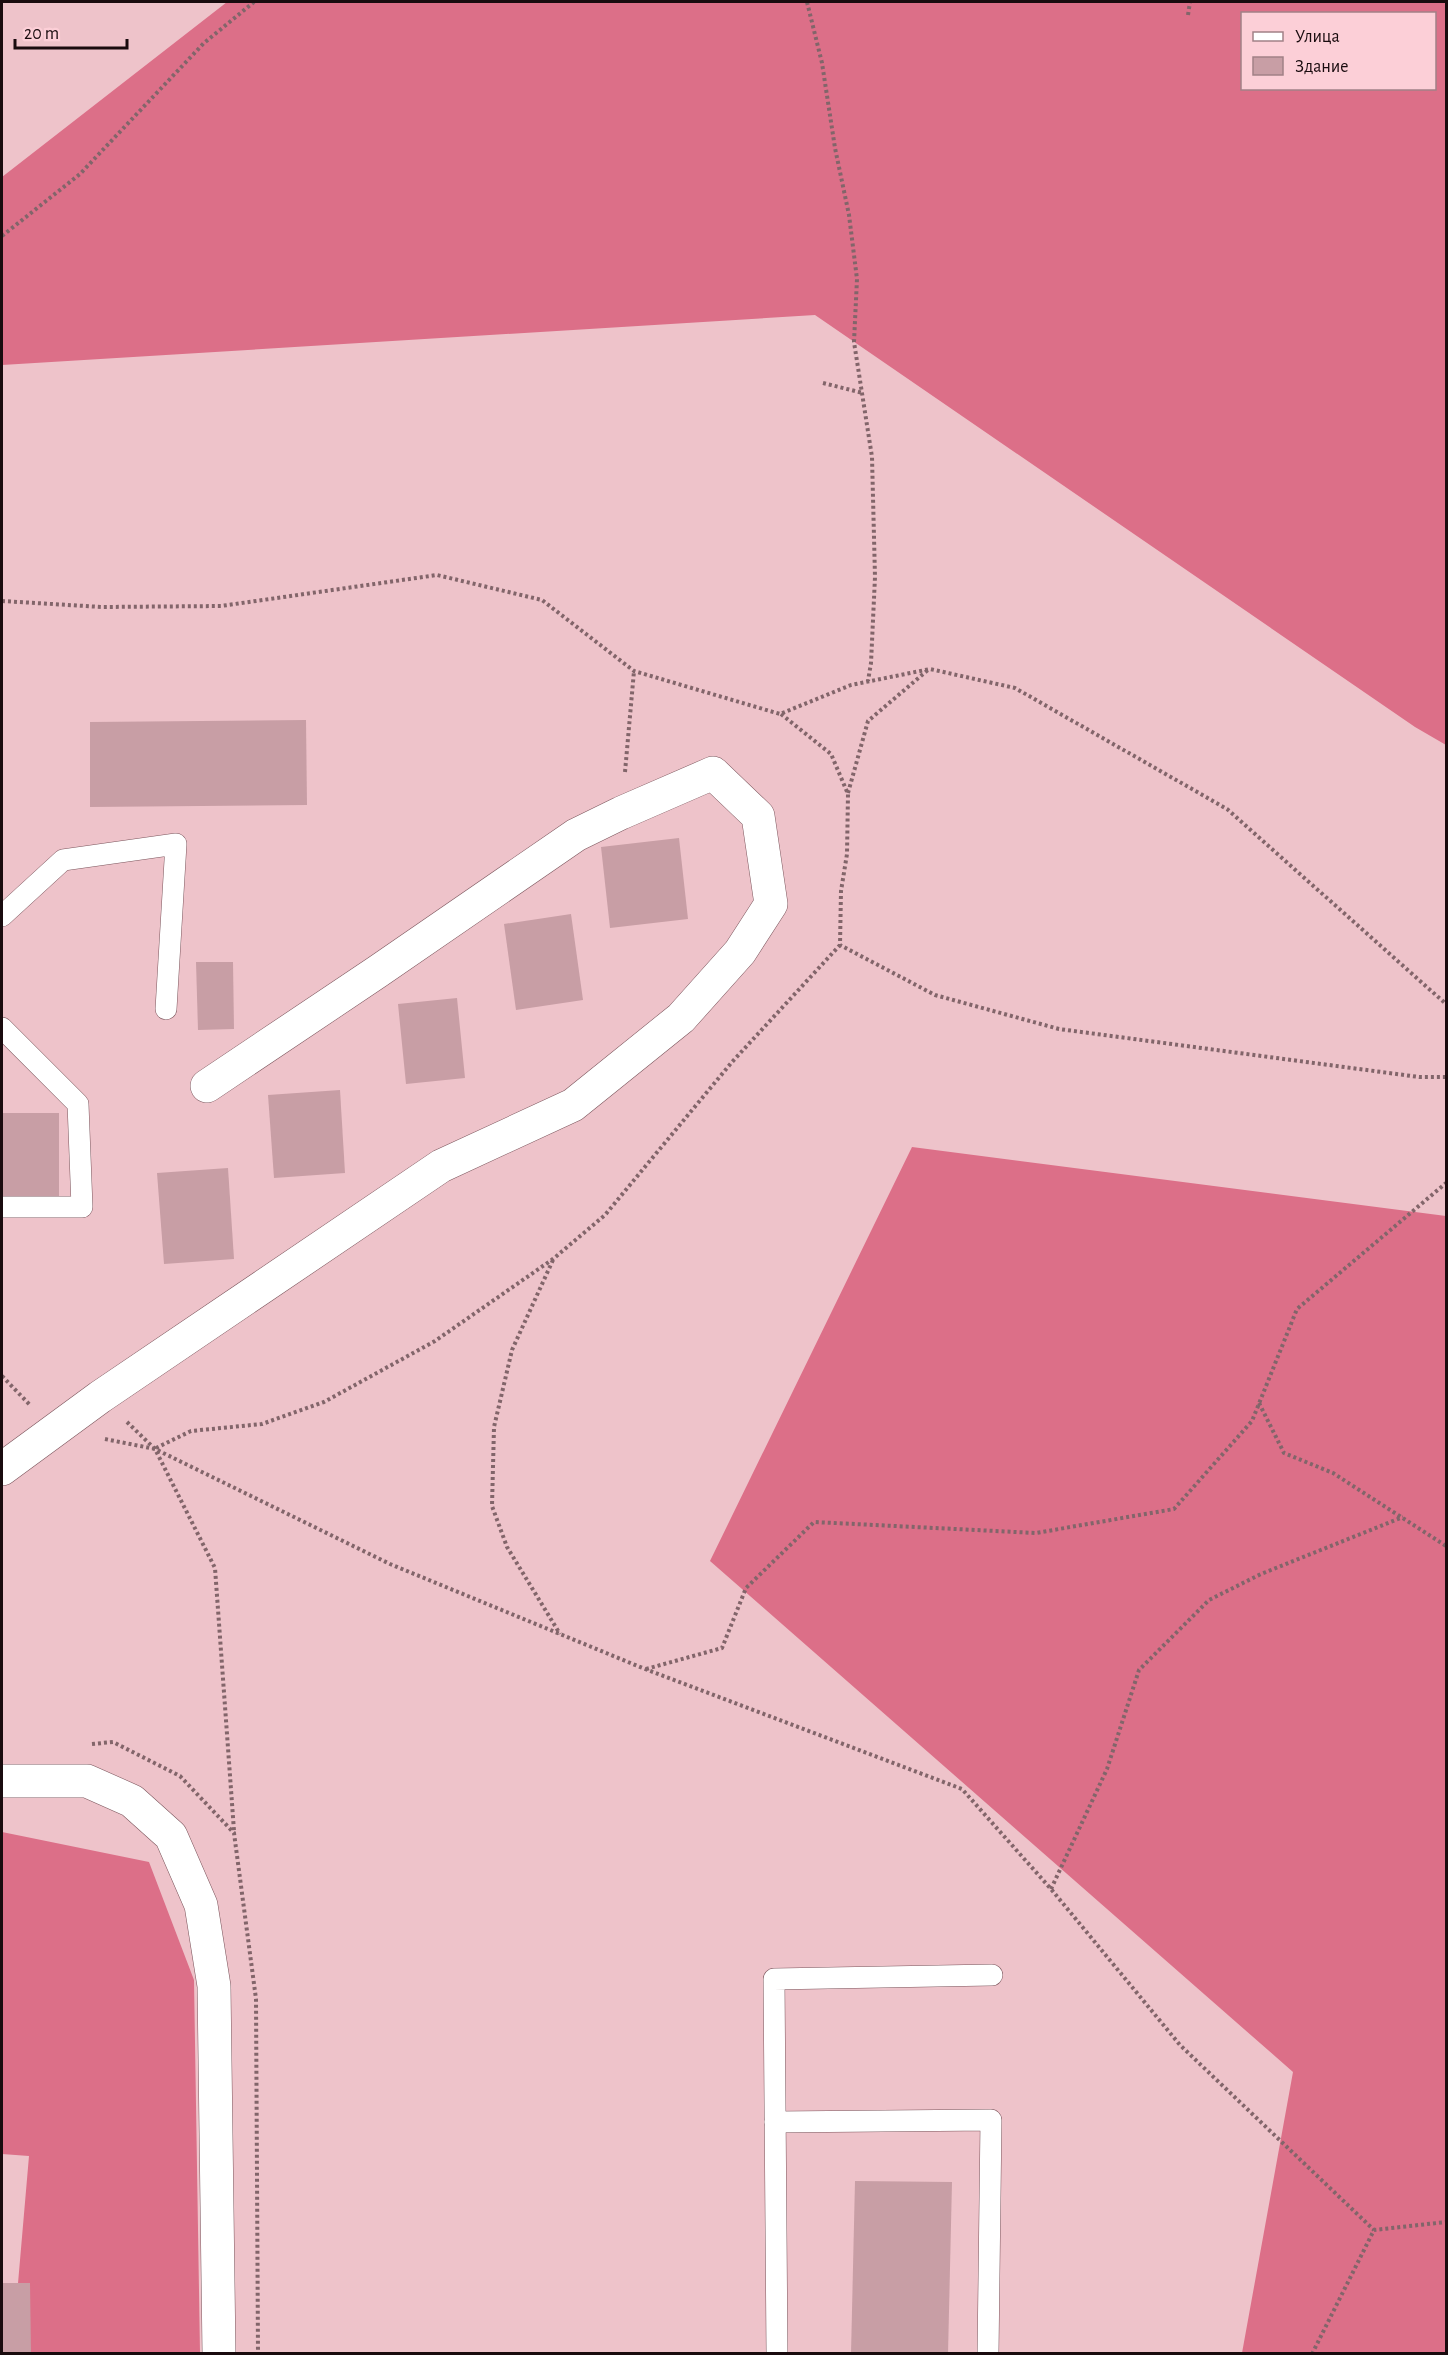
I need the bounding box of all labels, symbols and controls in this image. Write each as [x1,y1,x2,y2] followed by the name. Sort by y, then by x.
[15,12,128,50] scale bar
[1241,12,1436,90] legend
[24,25,59,43] text: 20 m
[1295,28,1340,46] text: Улица
[1295,58,1349,76] text: Здание

